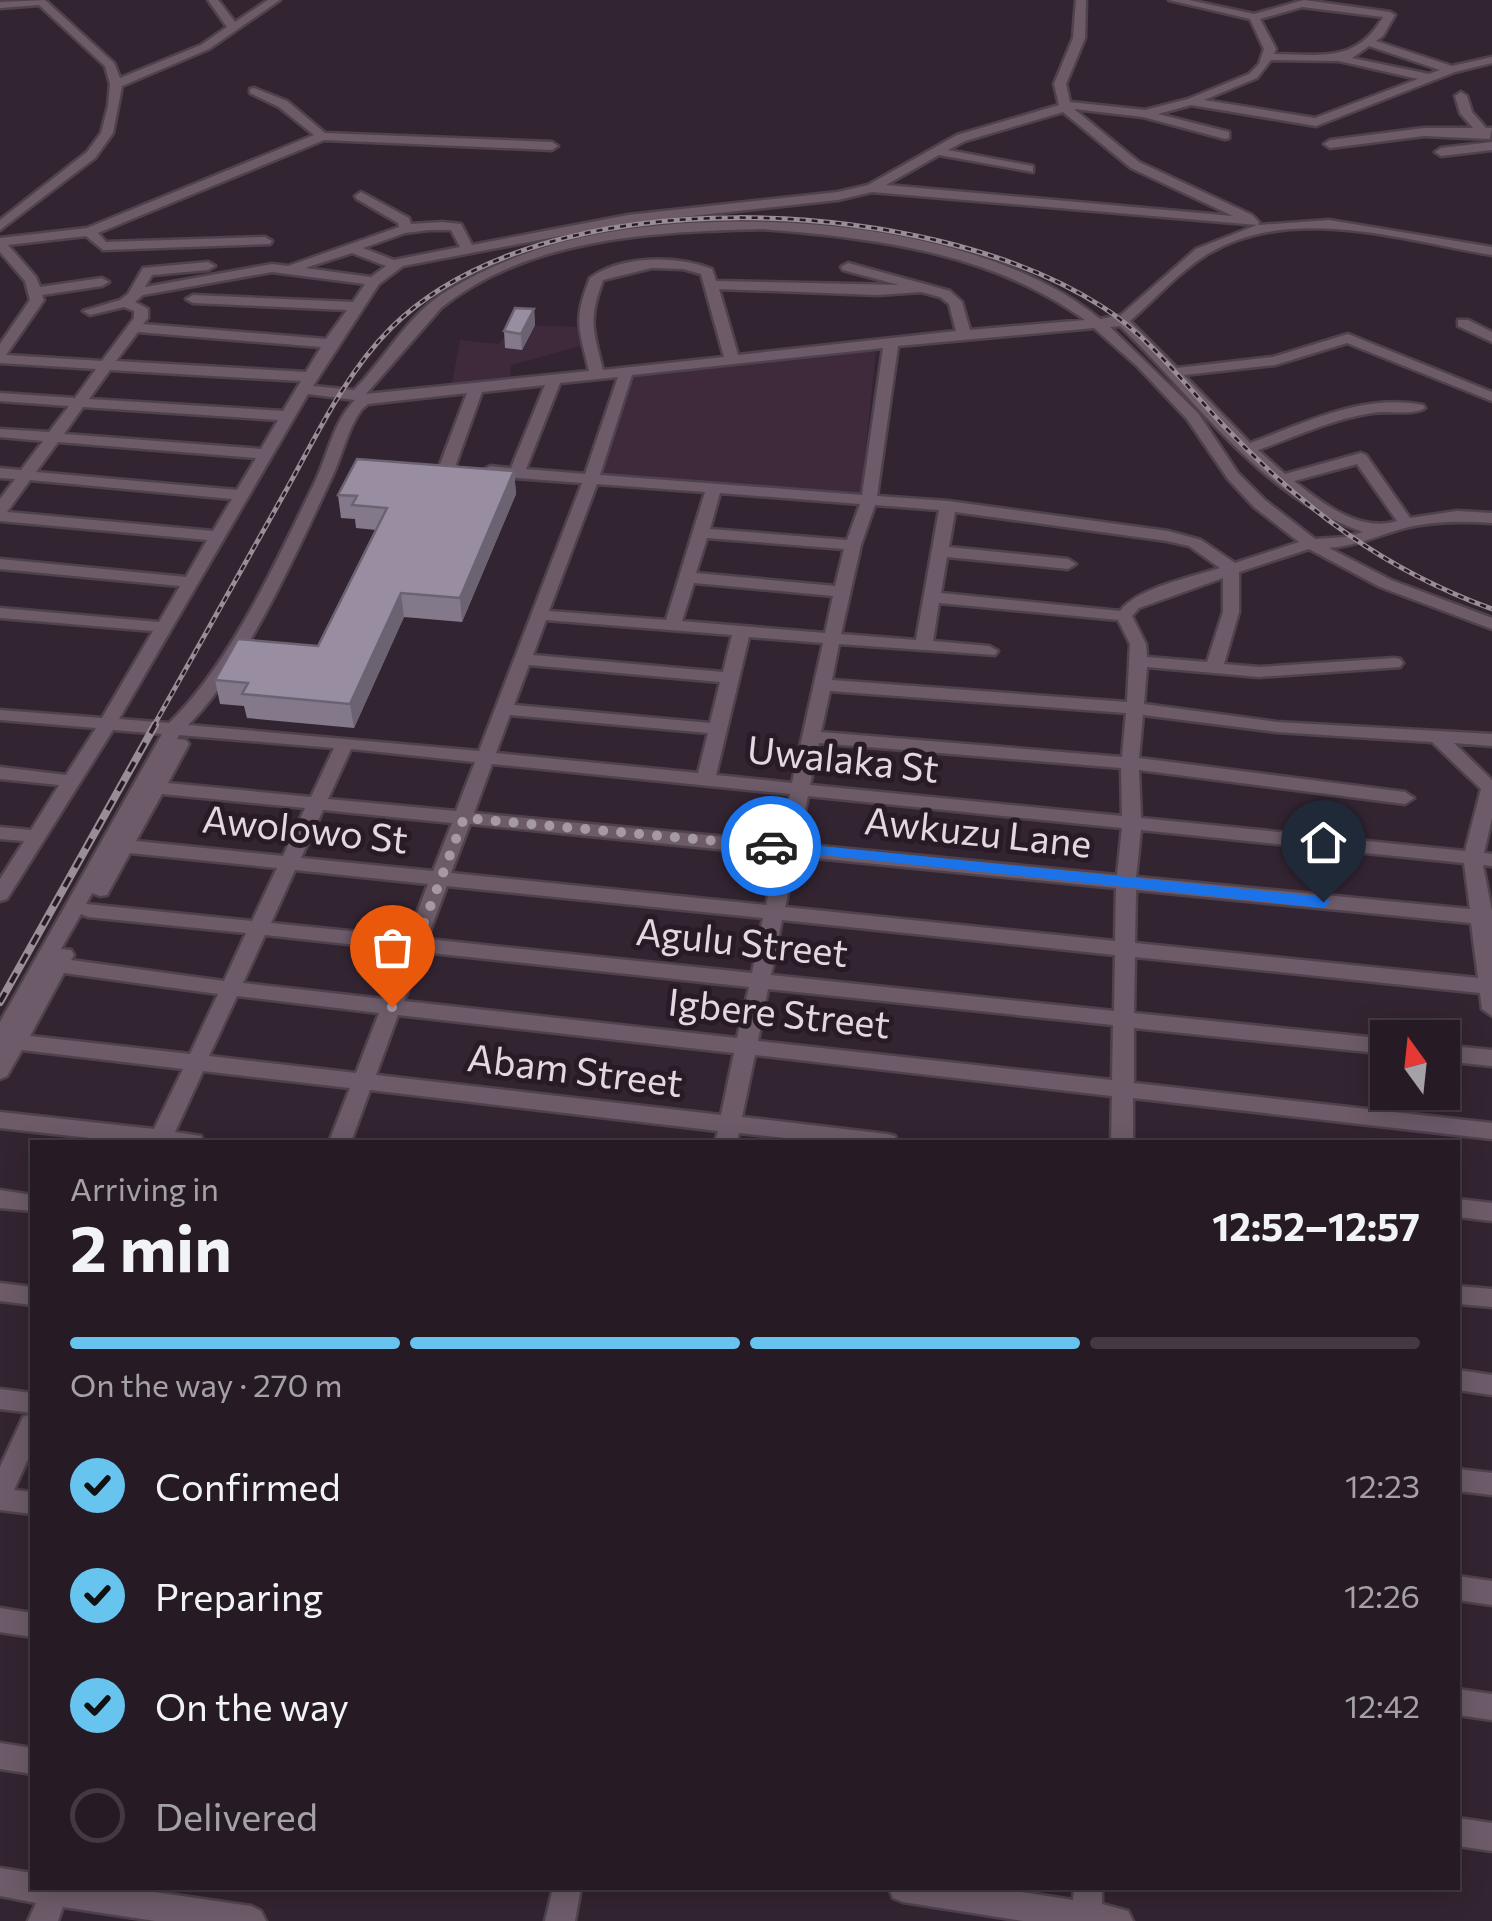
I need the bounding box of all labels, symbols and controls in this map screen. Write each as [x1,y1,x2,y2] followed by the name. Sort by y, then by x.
[745,724,941,791] street label: Uwalaka St
[200,793,410,862] street label: Awolowo St
[862,795,1094,866] street label: Awkuzu Lane
[721,796,821,896] courier
[1281,800,1366,903] pin
[1296,815,1351,870] icon: home
[744,819,799,874] icon: car
[350,905,435,1008] pin
[634,906,851,975] street label: Agulu Street
[365,920,420,975] icon: bag
[666,976,893,1047] street label: Igbere Street
[1370,1020,1460,1110] north arrow
[1370,1020,1460,1110] map controls
[465,1032,686,1105] street label: Abam Street
[70,1168,219,1208] text: Arriving in
[1212,1202,1420,1249] text: 12:52–12:57
[70,1206,232,1285] text: 2 min
[70,1364,343,1404] text: On the way · 270 m
[70,1458,125,1513] icon: check
[155,1462,341,1509] text: Confirmed
[1345,1465,1420,1505] text: 12:23
[70,1568,125,1623] icon: check
[155,1572,323,1619] text: Preparing
[1344,1575,1420,1615] text: 12:26
[70,1678,125,1733] icon: check
[155,1682,349,1729] text: On the way
[1345,1685,1420,1725] text: 12:42
[155,1792,318,1839] text: Delivered

